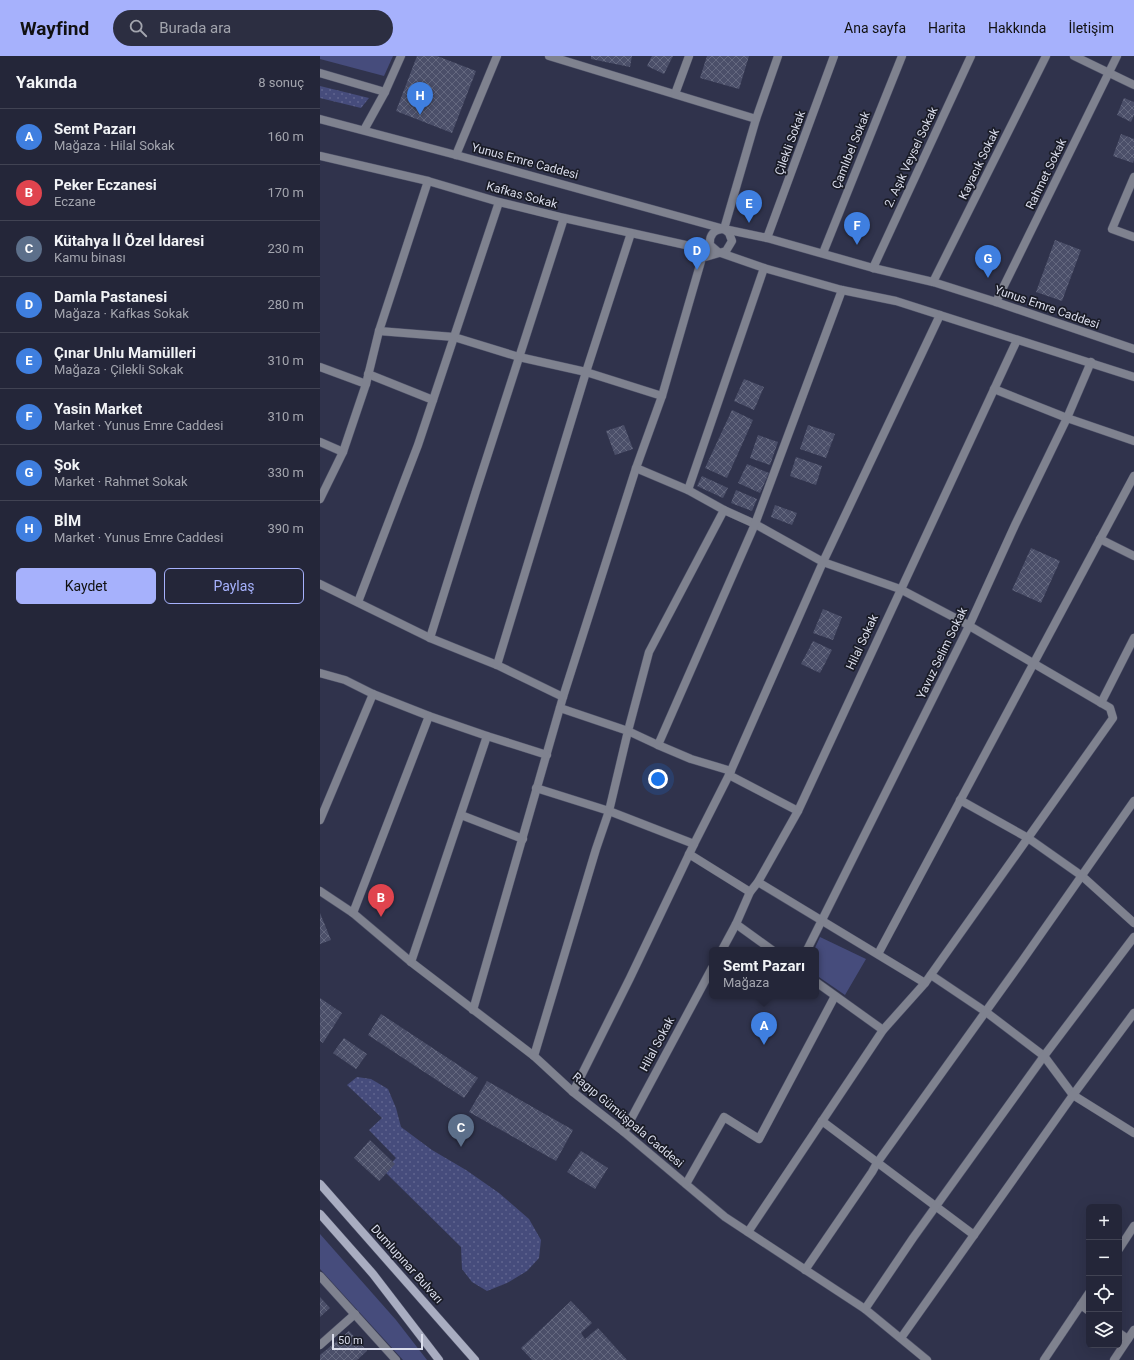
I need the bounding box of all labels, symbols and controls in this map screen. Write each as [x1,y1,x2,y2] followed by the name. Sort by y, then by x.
[113,10,393,46] search box
[20,17,89,40] text: Wayfind
[127,17,149,39] icon: search
[159,19,231,37] text: Burada ara
[844,20,906,36] text: Ana sayfa
[928,20,966,36] text: Harita
[988,20,1046,36] text: Hakkında
[1068,20,1114,36] text: İletişim
[16,72,77,92] text: Yakında
[258,75,304,90] text: 8 sonuç
[407,82,433,115] pin: H
[882,104,941,210] street label: 2. Aşık Veysel Sokak
[772,108,808,177] street label: Çilekli Sokak
[829,108,873,191] street label: Çamlıbel Sokak
[54,120,136,138] text: Semt Pazarı
[956,125,1003,202] street label: Kayacık Sokak
[25,129,33,144] text: A
[267,129,304,144] text: 160 m
[1023,136,1070,212] street label: Rahmet Sokak
[54,138,175,153] text: Mağaza · Hilal Sokak
[470,140,580,182] street label: Yunus Emre Caddesi
[54,176,157,194] text: Peker Eczanesi
[485,179,560,211] street label: Kafkas Sokak
[25,185,33,200] text: B
[267,185,304,200] text: 170 m
[736,190,762,223] pin: E
[54,194,96,209] text: Eczane
[844,212,870,245] pin: F
[54,232,204,250] text: Kütahya İl Özel İdaresi
[684,237,710,270] pin: D
[25,241,33,256] text: C
[267,241,304,256] text: 230 m
[975,245,1001,278] pin: G
[54,250,126,265] text: Kamu binası
[993,282,1101,332] street label: Yunus Emre Caddesi
[54,288,167,306] text: Damla Pastanesi
[25,297,33,312] text: D
[267,297,304,312] text: 280 m
[54,306,189,321] text: Mağaza · Kafkas Sokak
[54,344,196,362] text: Çınar Unlu Mamülleri
[25,353,33,368] text: E
[267,353,304,368] text: 310 m
[54,362,183,377] text: Mağaza · Çilekli Sokak
[54,400,142,418] text: Yasin Market
[25,409,33,424] text: F
[267,409,304,424] text: 310 m
[54,418,223,433] text: Market · Yunus Emre Caddesi
[54,456,80,474] text: Şok
[25,465,33,480] text: G
[267,465,304,480] text: 330 m
[54,474,188,489] text: Market · Rahmet Sokak
[54,512,81,530] text: BİM
[24,521,34,536] text: H
[267,521,304,536] text: 390 m
[54,530,223,545] text: Market · Yunus Emre Caddesi
[16,568,156,604] button: Kaydet
[164,568,304,604] button: Paylaş
[914,604,971,701] street label: Yavuz Selim Sokak
[843,611,881,672] street label: Hilal Sokak
[648,769,668,789] your location
[368,884,394,917] pin: B
[709,947,819,999] popup
[723,957,805,975] text: Semt Pazarı
[723,975,769,990] text: Mağaza
[751,1012,777,1045] pin: A
[637,1014,678,1074] street label: Hilal Sokak
[570,1069,686,1171] street label: Ragıp Gümüşpala Caddesi
[448,1114,474,1147] pin: C
[1086,1204,1122,1348] map controls
[1086,1204,1122,1240] button: +
[368,1222,446,1306] street label: Dumlupınar Bulvarı
[1086,1240,1122,1276] button: −
[1086,1276,1122,1312] button: locate
[1086,1312,1122,1348] button: layers
[332,1332,423,1351] scale bar
[338,1334,363,1347] text: 50 m

